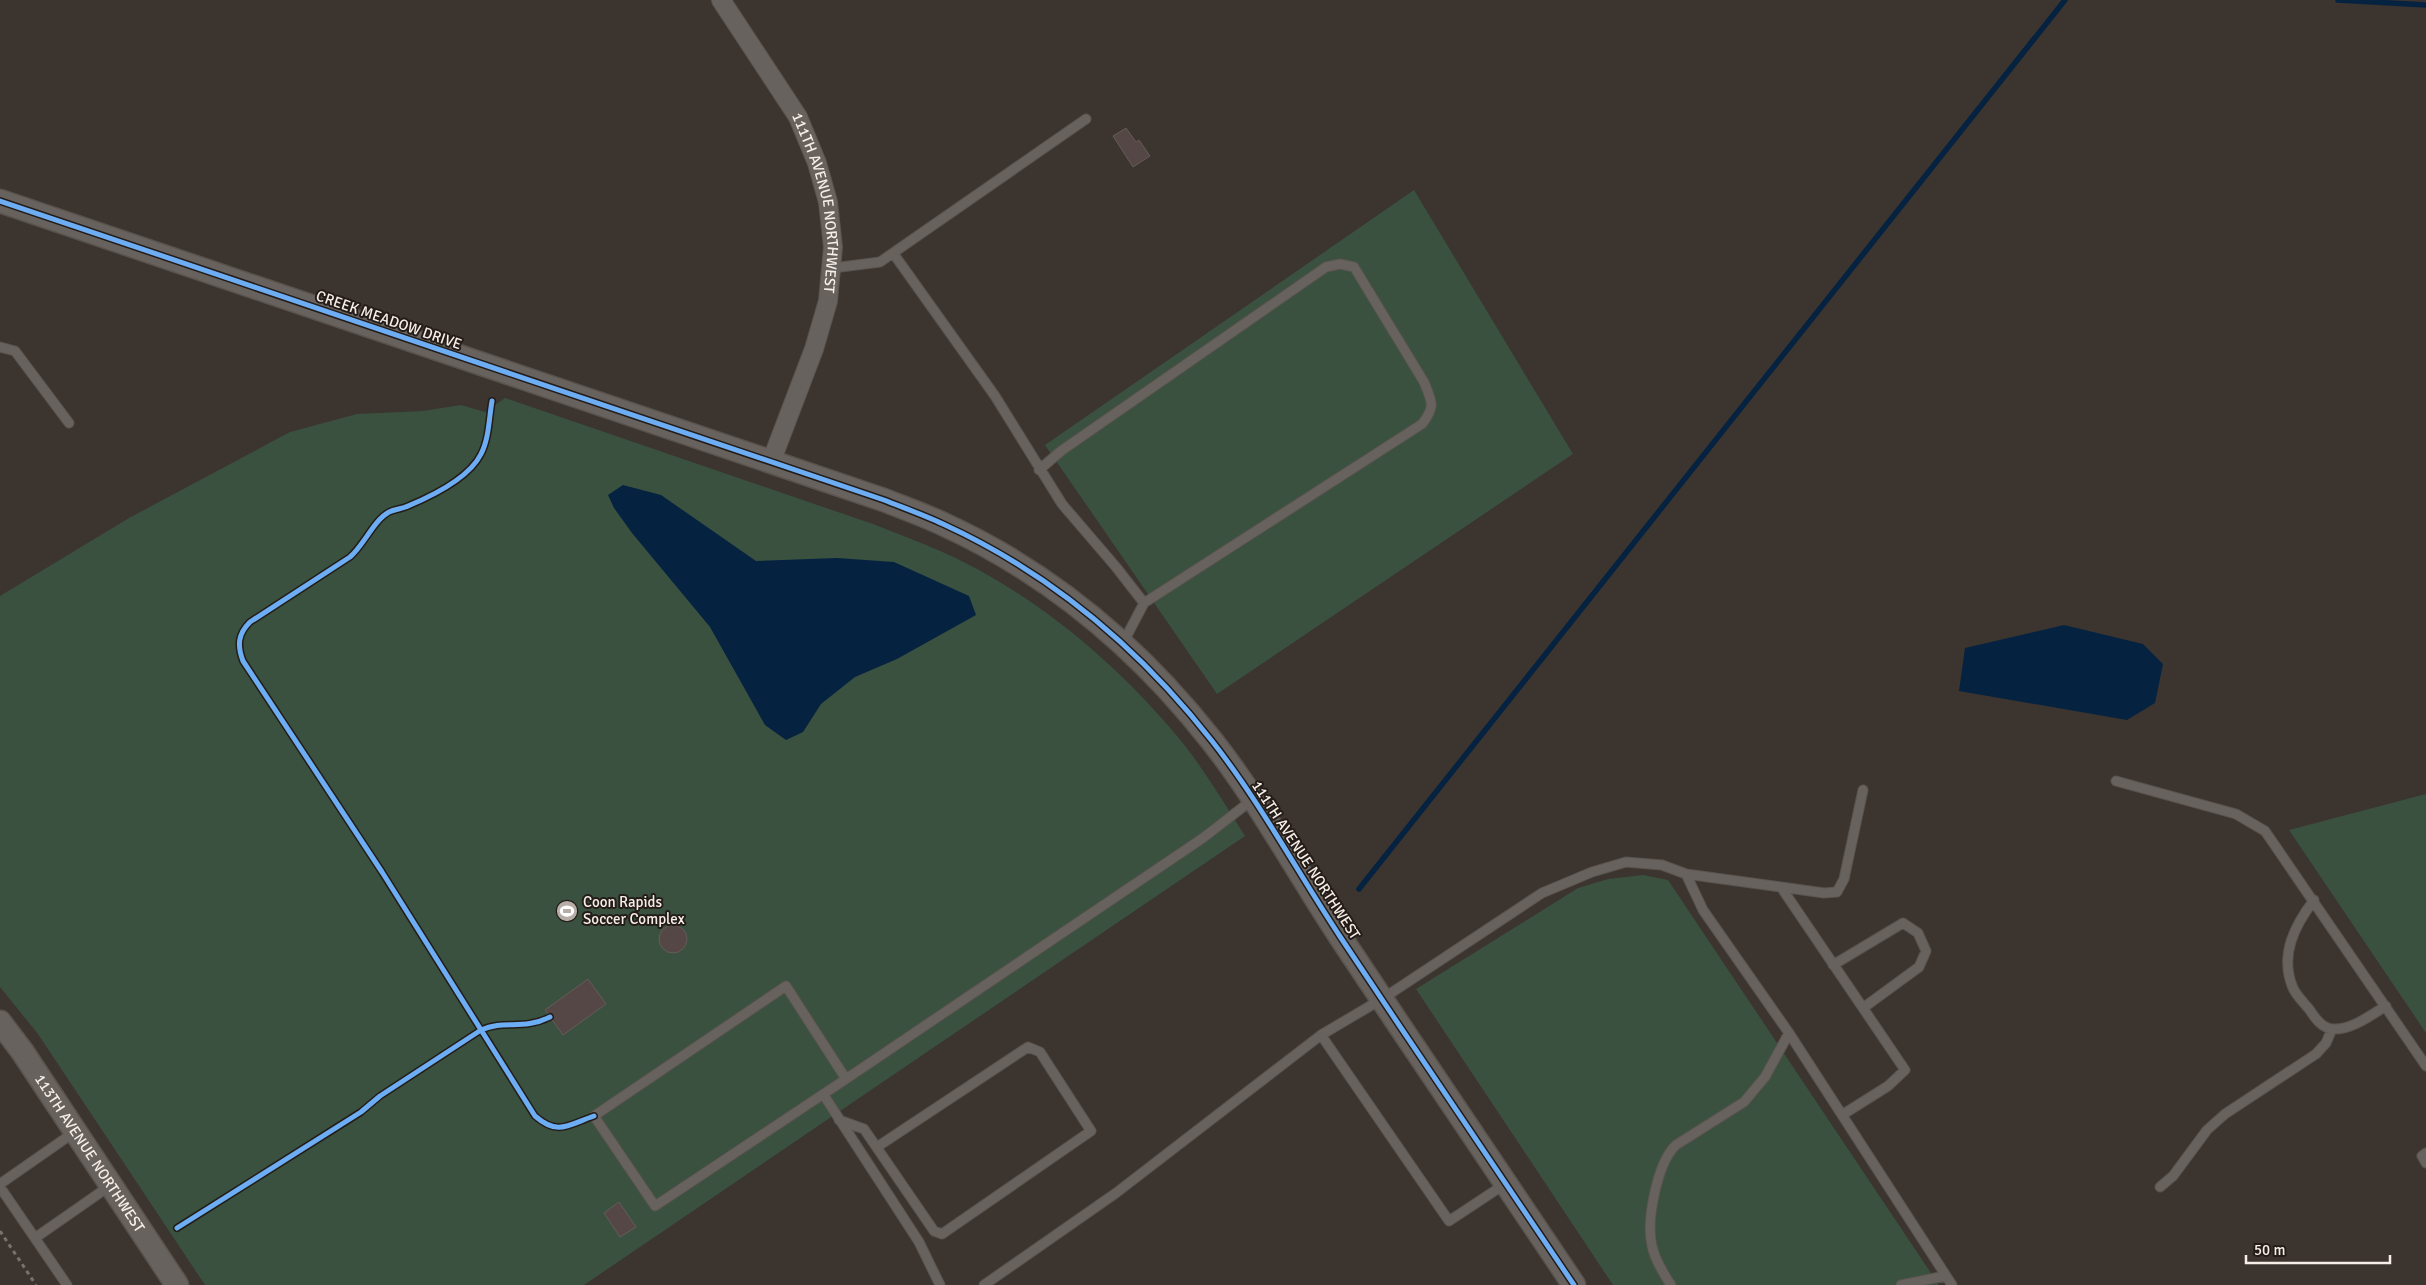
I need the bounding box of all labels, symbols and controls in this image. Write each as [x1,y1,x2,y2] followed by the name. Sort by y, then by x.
[788,110,842,294] street label: 111TH AVENUE NORTHWEST
[314,287,464,353] street label: CREEK MEADOW DRIVE
[1248,777,1364,943] street label: 111TH AVENUE NORTHWEST
[583,893,685,928] place label: Coon Rapids Soccer Complex
[555,899,579,923] sports icon: Coon Rapids Soccer Complex
[31,1071,149,1236] street label: 113TH AVENUE NORTHWEST
[2246,1232,2390,1264] scale bar
[2254,1241,2285,1259] text: 50 m

